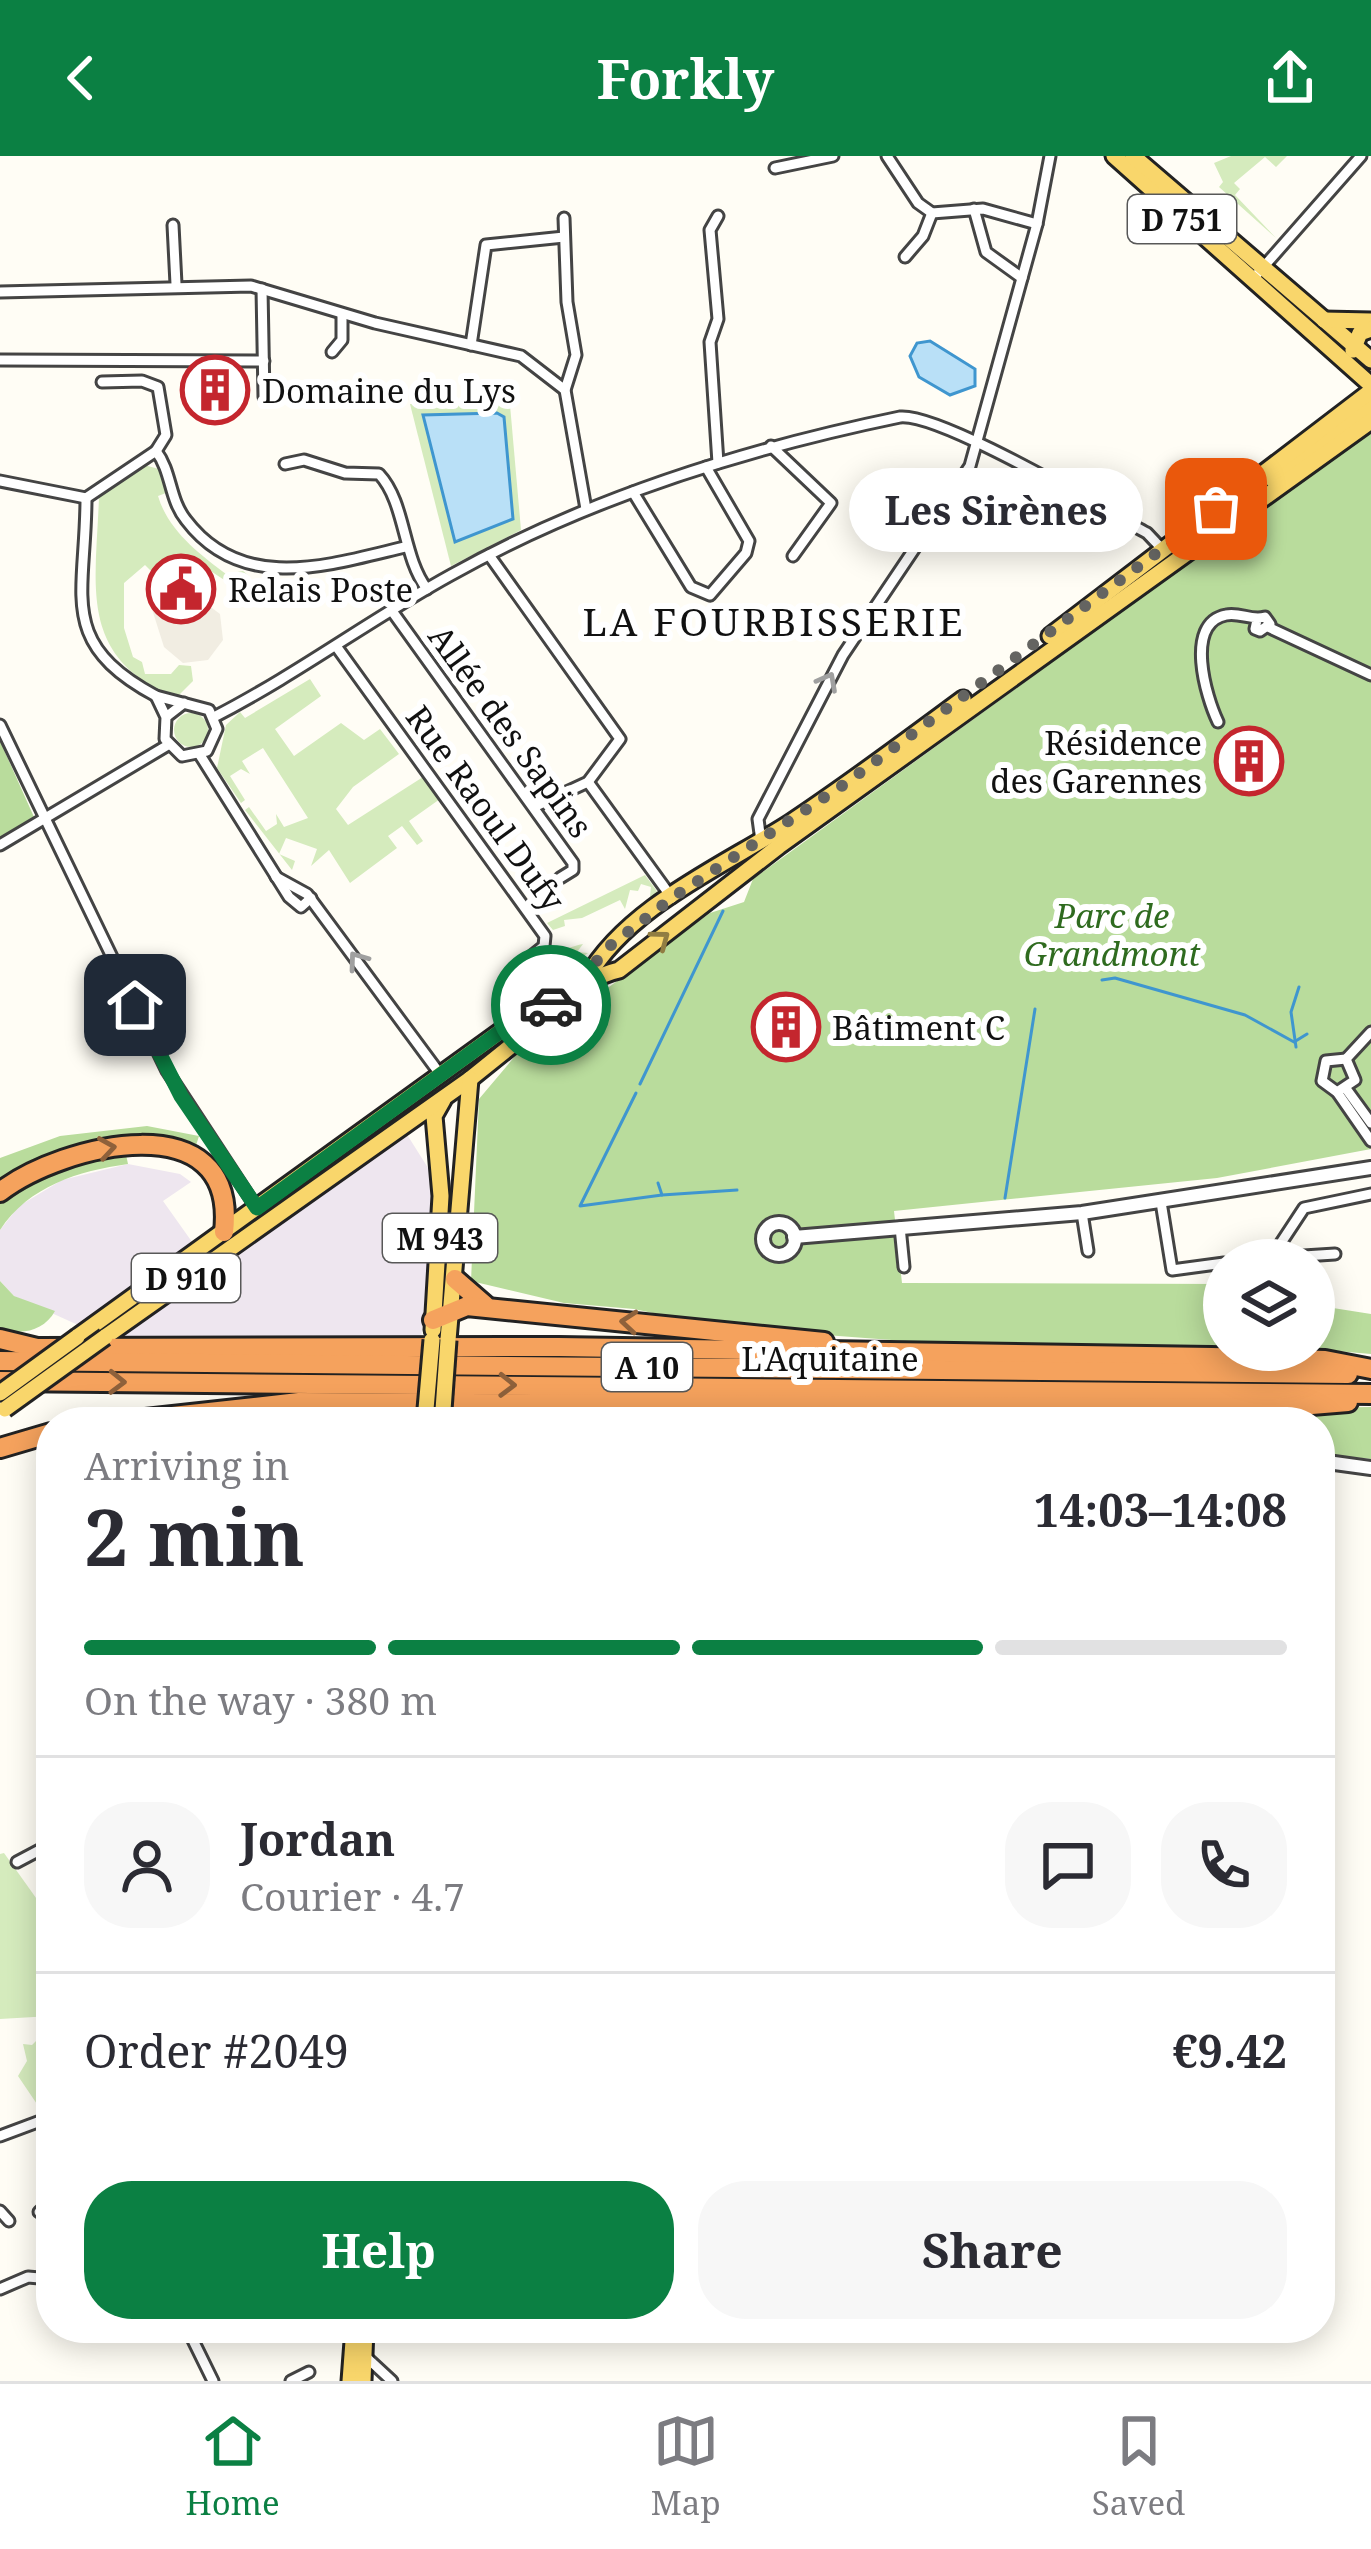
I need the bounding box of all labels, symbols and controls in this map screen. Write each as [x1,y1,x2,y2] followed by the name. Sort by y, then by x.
[597,41,774,115] text: Forkly
[48,45,114,111] icon: back
[1257,45,1323,111] icon: share
[1128,195,1236,243] road number: D 751
[180,355,250,425] building icon: Domaine du Lys
[262,368,516,413] place label: Domaine du Lys
[1165,458,1267,560] pin
[850,467,1144,551] callout: Les Sirènes
[1183,476,1249,542] icon: bag
[885,483,1107,536] text: Les Sirènes
[146,554,216,624] public building icon: Relais Poste
[228,567,413,612] place label: Relais Poste
[582,594,966,647] district label: LA FOURBISSERIE
[419,616,603,846] street label: Allée des Sapins
[814,673,837,694] one-way arrow
[396,696,576,920] street label: Rue Raoul Dufy
[990,720,1202,803] place label: Résidence des Garennes
[1214,726,1284,796] building icon: Résidence des Garennes
[1024,893,1201,976] park label: Parc de Grandmont
[647,932,669,954] one-way arrow
[491,945,611,1065] courier
[349,952,371,973] one-way arrow
[84,954,186,1056] pin
[102,972,168,1038] icon: home
[518,972,584,1038] icon: car
[751,992,821,1062] building icon: Bâtiment C
[832,1005,1005,1050] place label: Bâtiment C
[96,1136,116,1161] one-way arrow
[383,1214,497,1262] road number: M 943
[1203,1239,1335,1371] map controls
[1203,1239,1335,1371] button: layers
[132,1254,240,1302] road number: D 910
[619,1310,638,1335] one-way arrow
[741,1336,919,1381] street label: L'Aquitaine
[602,1343,692,1391] road number: A 10
[109,1369,127,1395] one-way arrow
[499,1372,517,1398] one-way arrow
[84,1438,290,1491] text: Arriving in
[1034,1479,1287,1540] text: 14:03–14:08
[84,1483,305,1589] text: 2 min
[84,1673,437,1726] text: On the way · 380 m
[84,1802,210,1928] button: person
[1005,1802,1131,1928] button: chat
[1161,1802,1287,1928] button: phone
[240,1808,395,1869] text: Jordan
[240,1869,465,1922] text: Courier · 4.7
[84,2020,349,2081] text: Order #2049
[1172,2020,1287,2081] text: €9.42
[84,2181,674,2319] button: Help
[698,2181,1287,2319] button: Share
[186,2408,280,2525] tab: Home
[651,2408,721,2525] tab: Map
[1092,2408,1185,2525] tab: Saved

